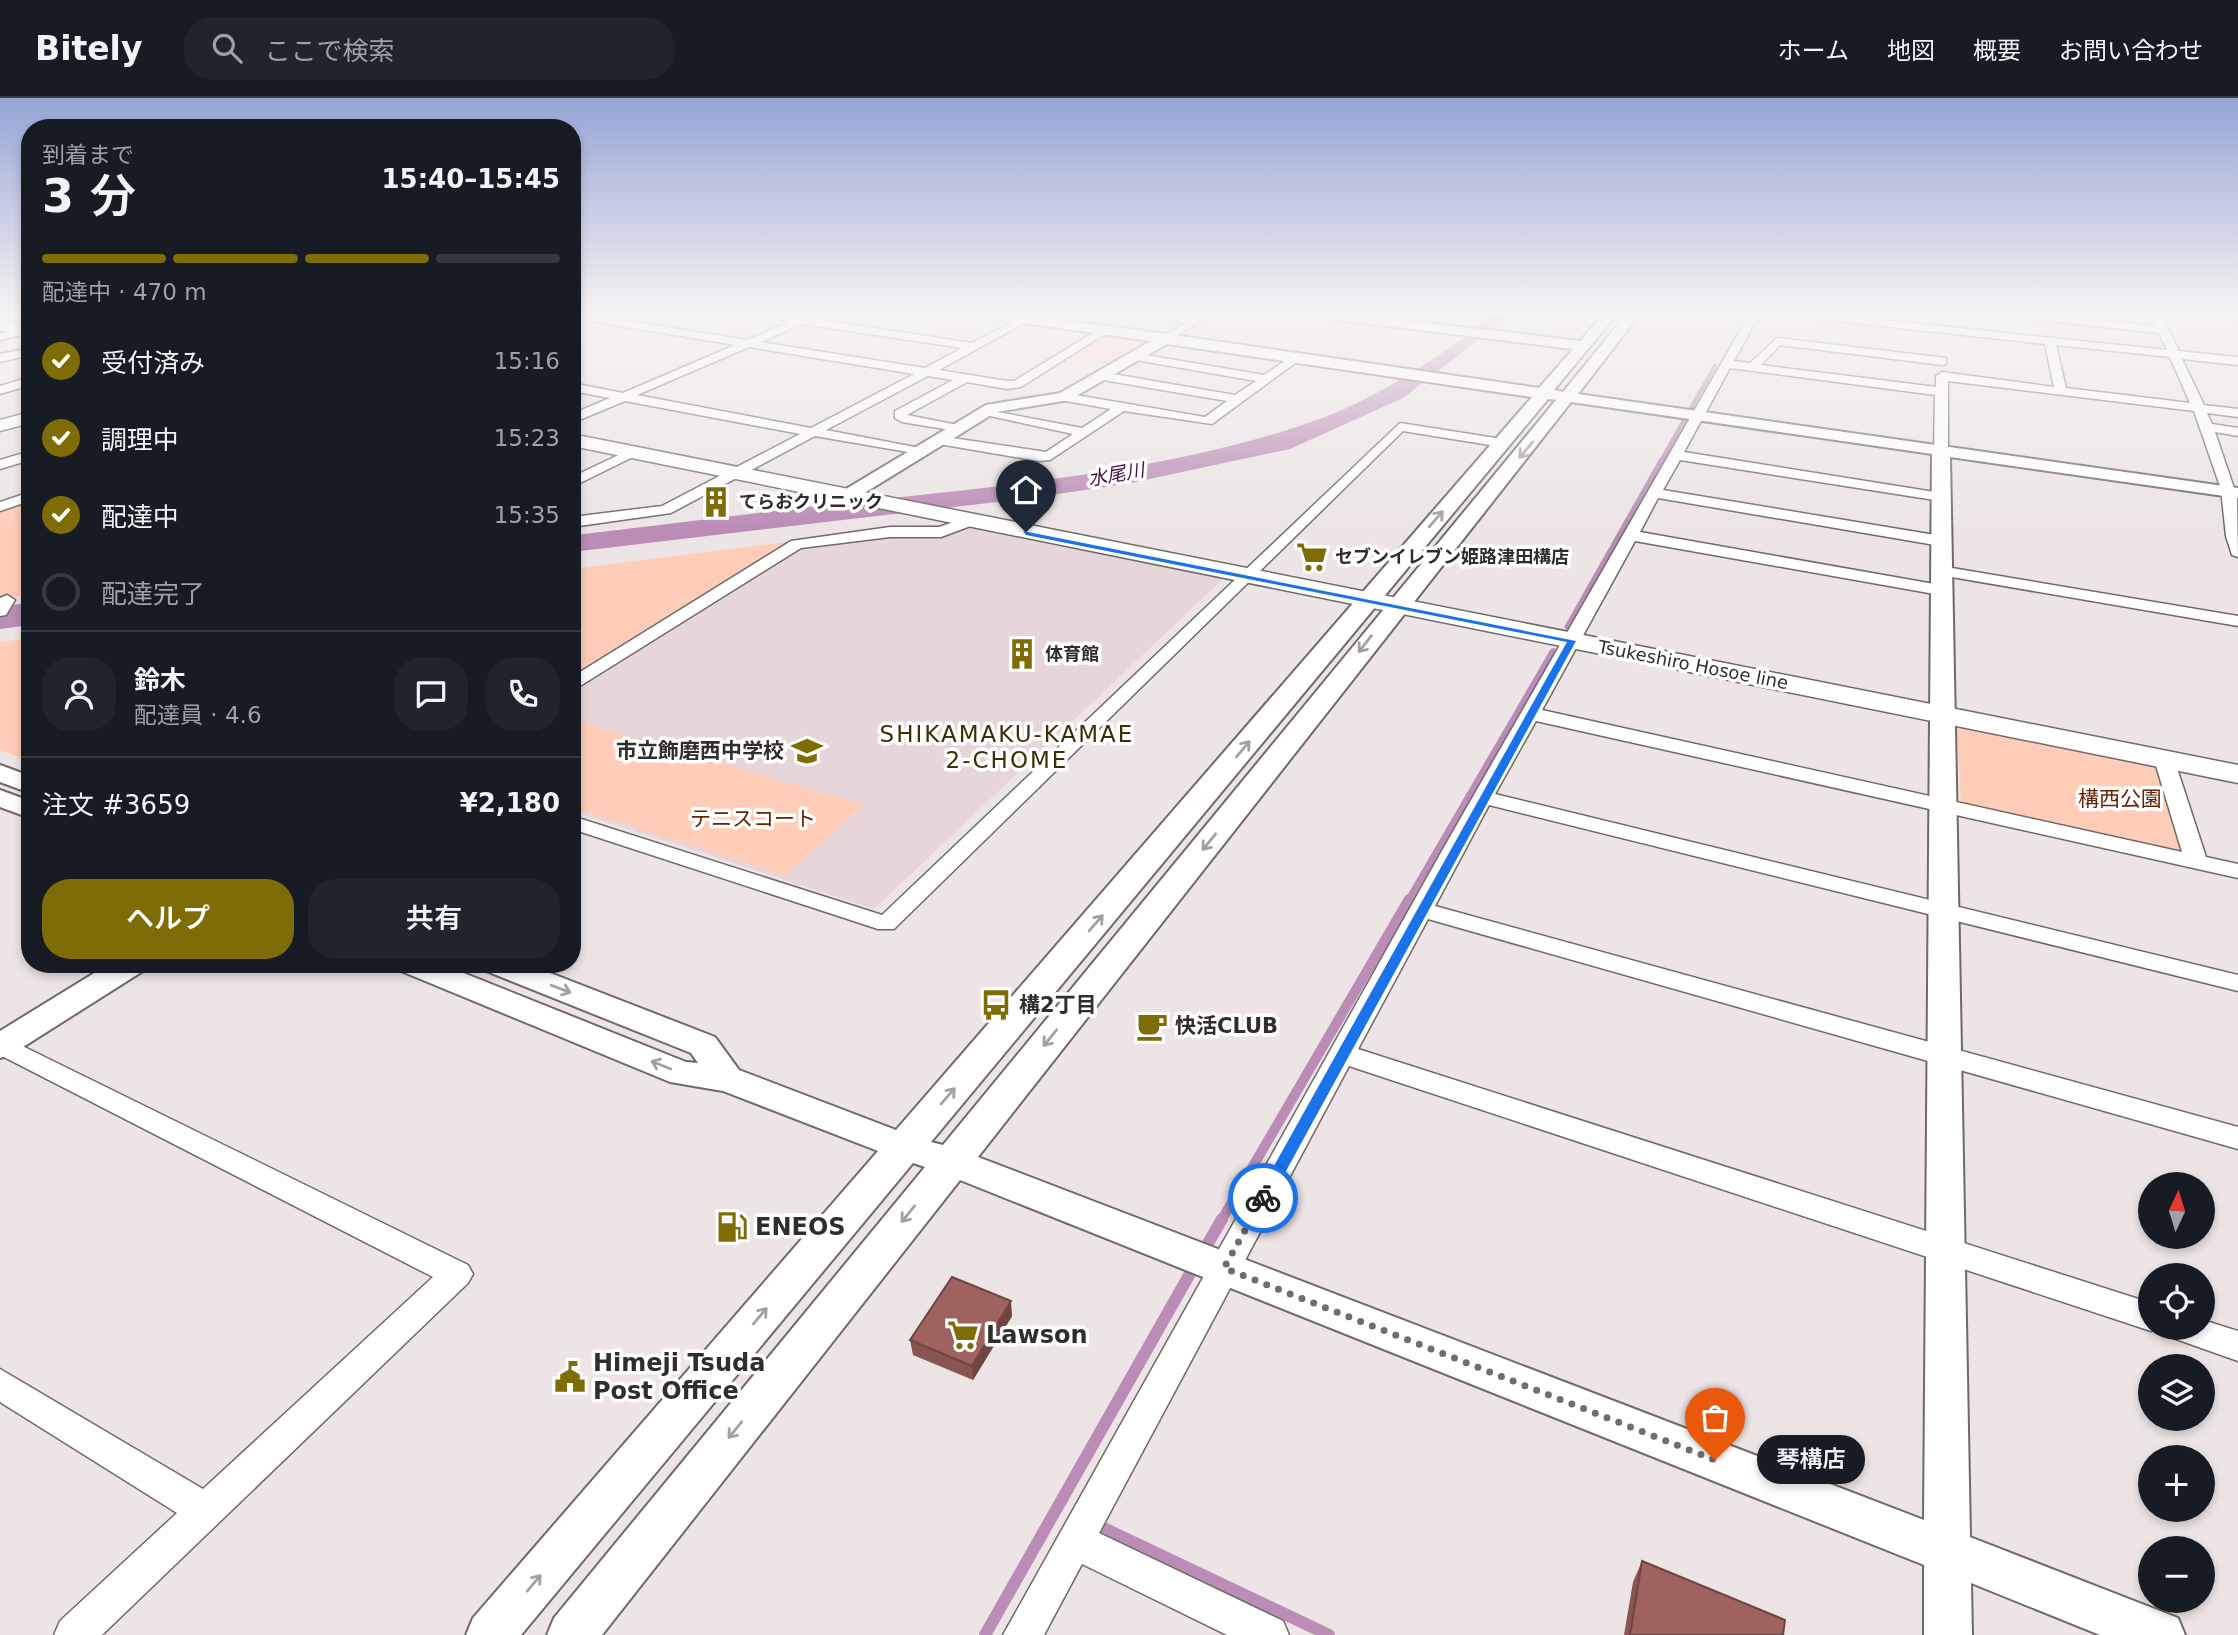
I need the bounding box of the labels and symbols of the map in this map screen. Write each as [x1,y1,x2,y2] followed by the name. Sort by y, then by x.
[1518,441,1534,459] one-way arrow
[1086,458,1148,490] water label: 水尾川
[996,460,1056,532] pin
[699,485,733,519] building icon: てらおクリニック
[739,491,883,512] place label: てらおクリニック
[1428,510,1444,528] one-way arrow
[1295,540,1329,574] supermarket icon: セブンイレブン姫路津田構店
[1335,546,1569,567] place label: セブンイレブン姫路津田構店
[1358,635,1373,653] one-way arrow
[1595,636,1790,693] street label: Tsukeshiro Hosoe line
[1005,637,1039,671] building icon: 体育館
[1045,643,1099,664] place label: 体育館
[880,721,1134,773] district label: SHIKAMAKU-KAMAE 2-CHOME
[790,734,824,768] school or university icon: 市立飾磨西中学校
[616,739,784,763] place label: 市立飾磨西中学校
[1235,741,1251,759] one-way arrow
[2078,787,2162,811] park label: 構西公園
[690,807,816,831] park label: テニスコート
[1201,832,1217,850] one-way arrow
[1088,914,1104,932] one-way arrow
[549,984,571,997] one-way arrow
[979,988,1013,1022] bus stop icon: 構2丁目
[1019,993,1097,1017] place label: 構2丁目
[1135,1009,1169,1043] cafe icon: 快活CLUB
[1175,1014,1278,1038] place label: 快活CLUB
[1043,1028,1058,1046] one-way arrow
[650,1057,672,1070] one-way arrow
[940,1087,956,1105] one-way arrow
[1228,1163,1298,1233] courier
[2138,1172,2216,1250] north arrow
[900,1205,915,1223] one-way arrow
[715,1210,749,1244] fuel station icon: ENEOS
[755,1213,846,1241] place label: ENEOS
[752,1308,768,1326] one-way arrow
[946,1318,980,1352] supermarket icon: Lawson
[986,1321,1088,1349] place label: Lawson
[593,1349,765,1405] place label: Himeji Tsuda Post Office
[553,1360,587,1394] public building icon: Himeji Tsuda Post Office
[1685,1388,1745,1460] pin
[727,1421,743,1439] one-way arrow
[1757,1436,1866,1484] callout: 琴構店
[526,1574,542,1592] one-way arrow

